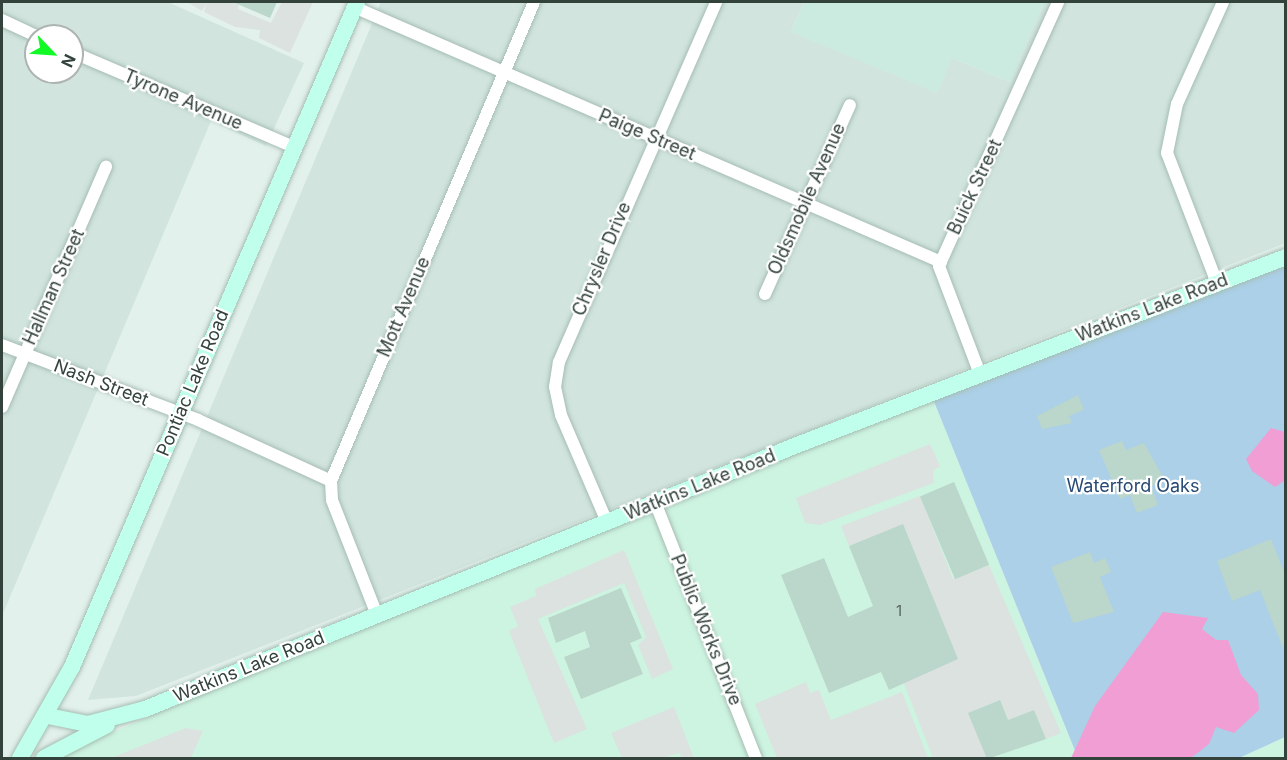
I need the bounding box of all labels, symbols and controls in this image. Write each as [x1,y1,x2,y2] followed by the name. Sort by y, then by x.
[24,24,84,84] north arrow
[57,51,80,71] text: N
[120,65,246,135] street label: Tyrone Avenue
[595,105,699,165] street label: Paige Street
[764,120,850,278] street label: Oldsmobile Avenue
[943,136,1007,238] street label: Buick Street
[568,199,636,319] street label: Chrysler Drive
[19,226,89,348] street label: Hallman Street
[373,254,435,360] street label: Mott Avenue
[1073,269,1231,347] street label: Watkins Lake Road
[152,306,234,460] street label: Pontiac Lake Road
[51,355,151,411] street label: Nash Street
[621,445,779,525] street label: Watkins Lake Road
[1067,475,1199,497] park label: Waterford Oaks
[666,551,746,709] street label: Public Works Drive
[896,602,902,620] house number: 1
[170,627,328,707] street label: Watkins Lake Road

